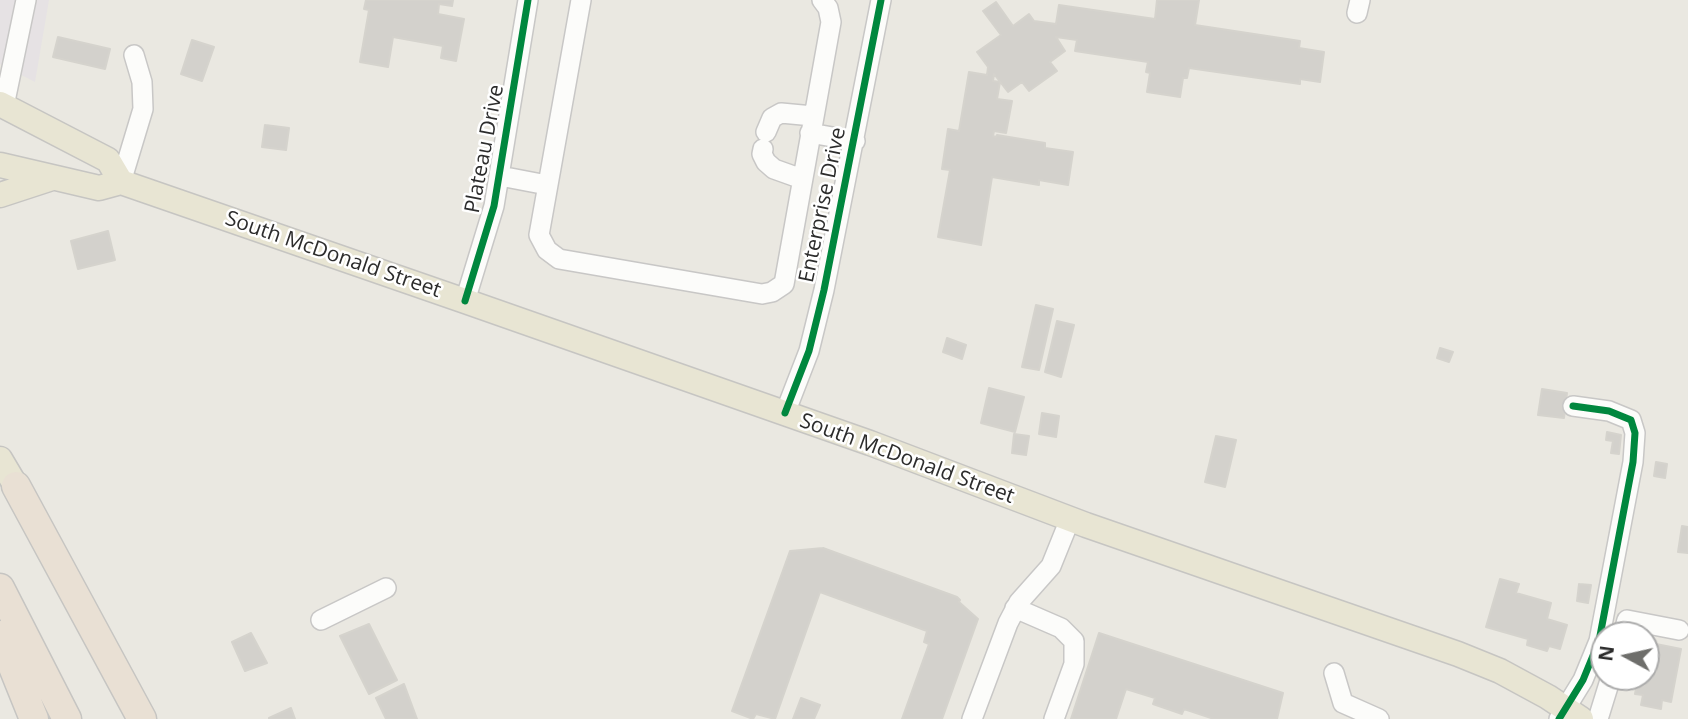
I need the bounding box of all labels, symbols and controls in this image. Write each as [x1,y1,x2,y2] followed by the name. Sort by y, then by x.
[460,83,510,215] street label: Plateau Drive
[794,125,852,285] street label: Enterprise Drive
[222,206,444,304] street label: South McDonald Street
[796,408,1018,510] street label: South McDonald Street
[1590,621,1660,691] north arrow
[1592,644,1620,663] text: N

